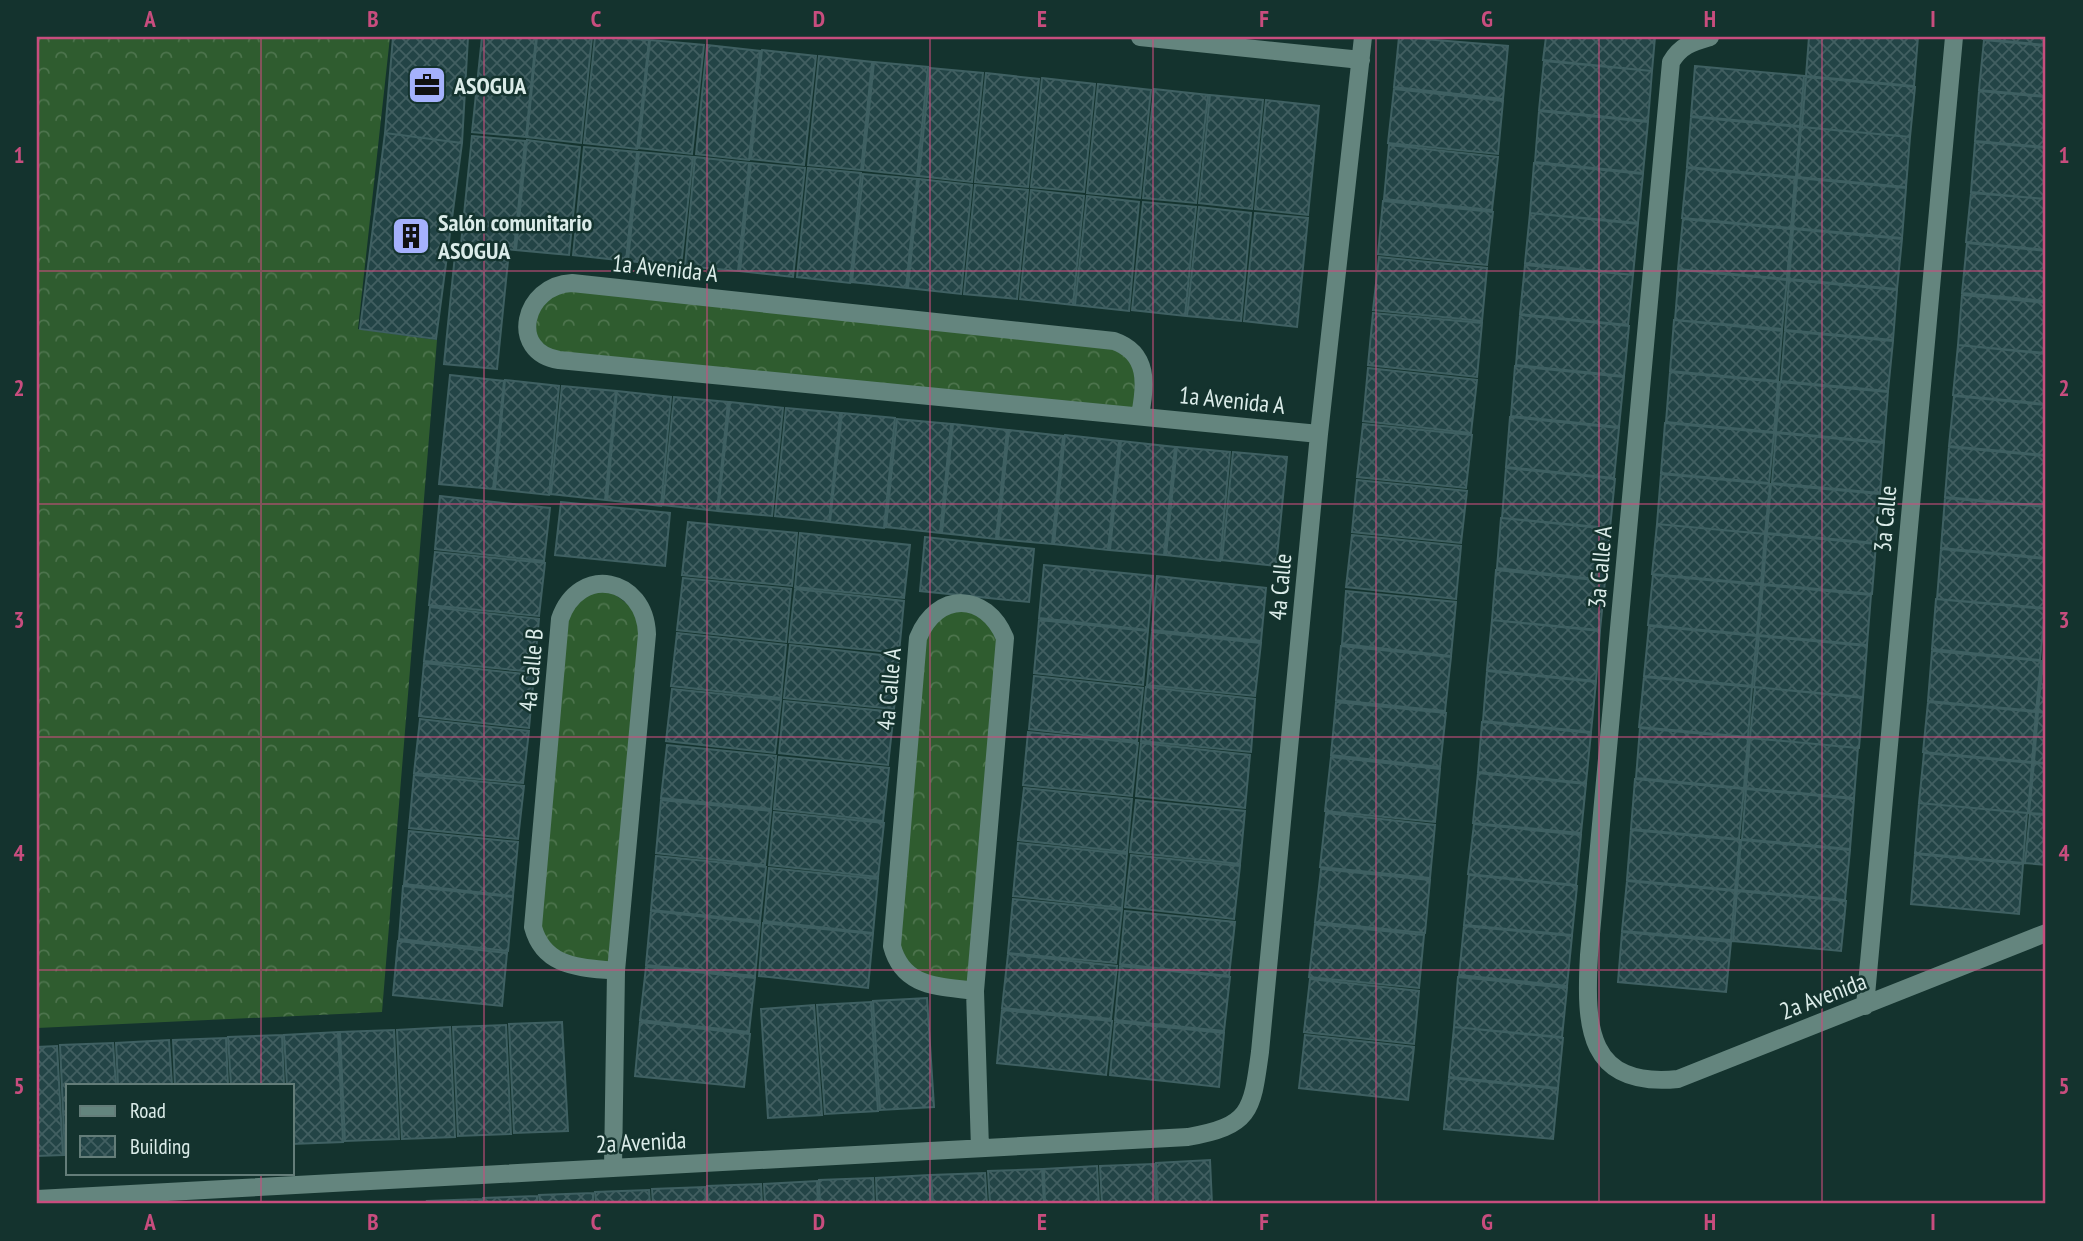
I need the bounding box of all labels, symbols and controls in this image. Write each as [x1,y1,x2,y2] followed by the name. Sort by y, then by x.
[143,4,156,33] text: A
[367,4,379,33] text: B
[591,4,602,33] text: C
[813,4,825,33] text: D
[1037,4,1047,33] text: E
[1259,4,1269,33] text: F
[1481,4,1493,33] text: G
[1704,4,1716,33] text: H
[1930,4,1936,33] text: I
[406,64,448,106] office icon: ASOGUA
[453,70,527,101] place label: ASOGUA
[14,140,25,169] text: 1
[2059,140,2070,169] text: 1
[437,207,593,266] place label: Salón comunitario ASOGUA
[390,215,432,257] building icon: Salón comunitario ASOGUA
[611,247,720,289] street label: 1a Avenida A
[14,373,25,402] text: 2
[2059,373,2070,402] text: 2
[1178,379,1287,421] street label: 1a Avenida A
[1867,484,1903,554] street label: 3a Calle
[1581,524,1619,610] street label: 3a Calle A
[1262,552,1298,622] street label: 4a Calle
[14,605,25,634] text: 3
[2059,605,2070,634] text: 3
[512,627,550,713] street label: 4a Calle B
[870,646,908,732] street label: 4a Calle A
[14,838,25,867] text: 4
[2059,838,2070,867] text: 4
[1775,965,1871,1027] street label: 2a Avenida
[14,1071,25,1100] text: 5
[2059,1071,2070,1100] text: 5
[66,1084,294,1174] legend
[130,1097,166,1124] text: Road
[595,1124,687,1160] street label: 2a Avenida
[130,1133,190,1160] text: Building
[143,1207,156,1236] text: A
[367,1207,379,1236] text: B
[591,1207,602,1236] text: C
[813,1207,825,1236] text: D
[1037,1207,1047,1236] text: E
[1259,1207,1269,1236] text: F
[1481,1207,1493,1236] text: G
[1704,1207,1716,1236] text: H
[1930,1207,1936,1236] text: I

